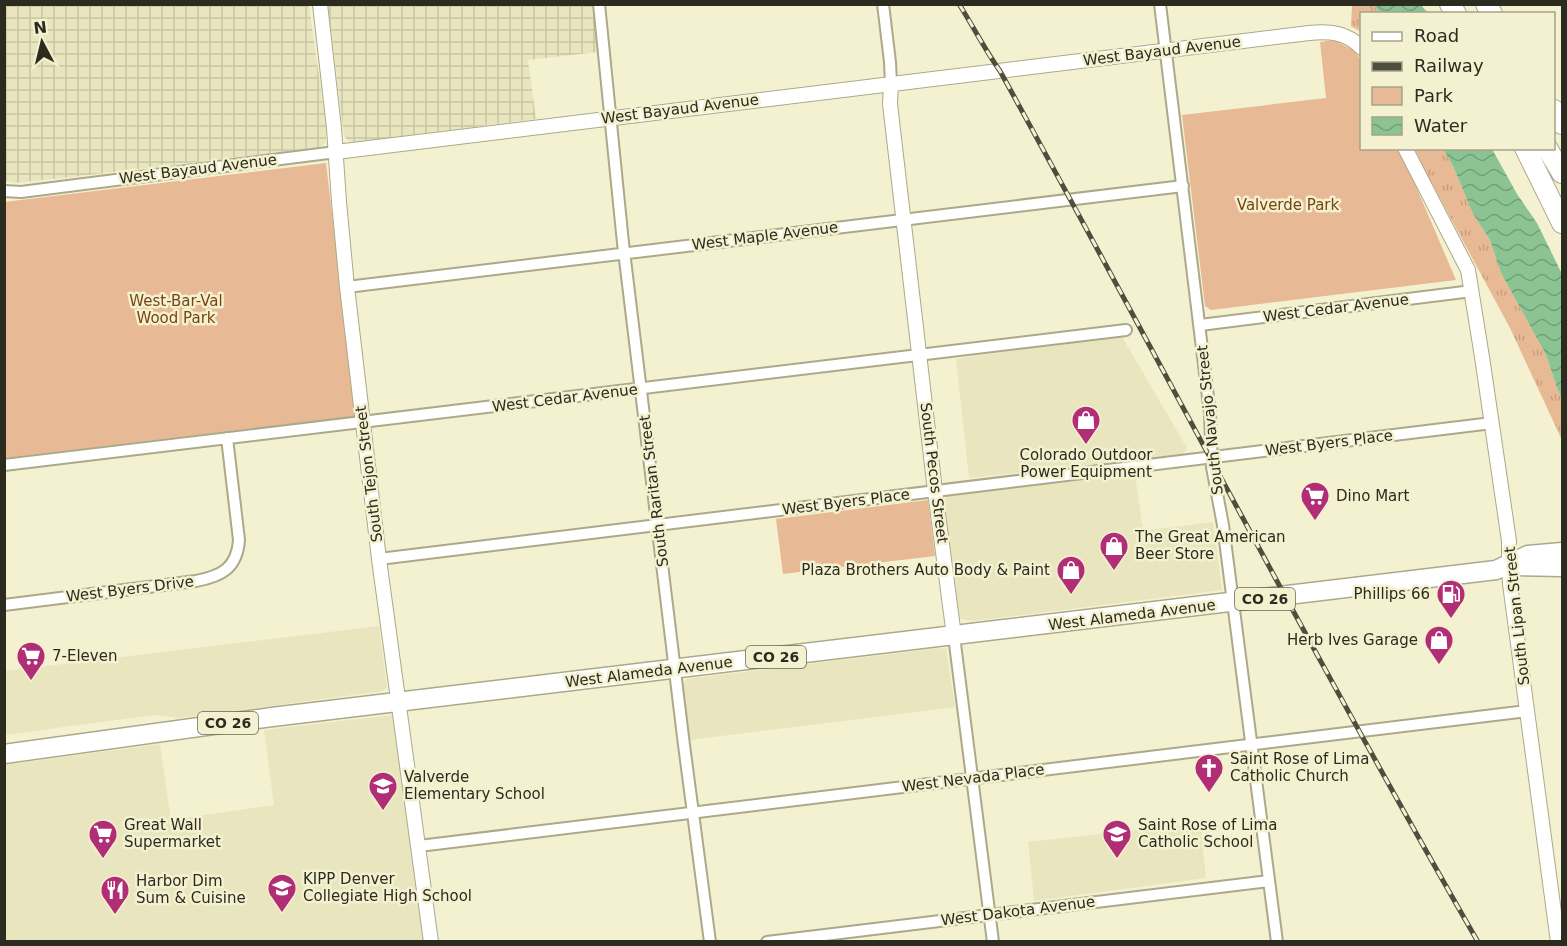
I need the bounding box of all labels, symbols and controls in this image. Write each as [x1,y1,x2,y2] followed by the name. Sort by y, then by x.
[12,12,72,72] north arrow
[1360,12,1555,150] legend
[32,17,48,38] text: N
[1414,25,1459,46] text: Road
[1082,32,1242,70] street label: West Bayaud Avenue
[1414,55,1484,76] text: Railway
[1414,85,1453,106] text: Park
[600,90,760,128] street label: West Bayaud Avenue
[1414,115,1468,136] text: Water
[118,150,278,188] street label: West Bayaud Avenue
[1237,196,1340,214] park label: Valverde Park
[691,218,839,254] street label: West Maple Avenue
[1262,290,1410,326] street label: West Cedar Avenue
[129,292,223,327] park label: West-Bar-Val Wood Park
[1193,344,1227,496] street label: South Navajo Street
[491,380,639,416] street label: West Cedar Avenue
[916,402,952,545] street label: South Pecos Street
[1070,404,1102,446] shop icon: Colorado Outdoor Power Equipment
[352,405,386,543] street label: South Tejon Street
[636,414,672,568] street label: South Raritan Street
[1264,426,1394,460] street label: West Byers Place
[1019,446,1153,481] place label: Colorado Outdoor Power Equipment
[1299,480,1331,522] supermarket icon: Dino Mart
[781,485,911,519] street label: West Byers Place
[1336,487,1409,505] place label: Dino Mart
[1134,528,1286,563] place label: The Great American Beer Store
[1098,530,1130,572] shop icon: The Great American Beer Store
[1501,546,1533,686] street label: South Lipan Street
[1055,554,1087,596] shop icon: Plaza Brothers Auto Body & Paint
[801,561,1050,579] place label: Plaza Brothers Auto Body & Paint
[65,572,195,606] street label: West Byers Drive
[1435,578,1467,620] fuel station icon: Phillips 66
[1354,585,1430,603] place label: Phillips 66
[1235,588,1295,610] road number: CO 26
[1047,596,1217,634] street label: West Alameda Avenue
[1423,624,1455,666] shop icon: Herb Ives Garage
[1287,631,1418,649] place label: Herb Ives Garage
[15,640,47,682] supermarket icon: 7-Eleven
[746,646,806,668] road number: CO 26
[52,647,117,665] place label: 7-Eleven
[564,653,734,691] street label: West Alameda Avenue
[198,712,258,734] road number: CO 26
[1230,750,1369,785] place label: Saint Rose of Lima Catholic Church
[1193,752,1225,794] church icon: Saint Rose of Lima Catholic Church
[901,760,1045,796] street label: West Nevada Place
[404,768,545,803] place label: Valverde Elementary School
[367,770,399,812] school or university icon: Valverde Elementary School
[124,816,221,851] place label: Great Wall Supermarket
[1138,816,1277,851] place label: Saint Rose of Lima Catholic School
[87,818,119,860] supermarket icon: Great Wall Supermarket
[1101,818,1133,860] school or university icon: Saint Rose of Lima Catholic School
[303,870,472,905] place label: KIPP Denver Collegiate High School
[136,872,246,907] place label: Harbor Dim Sum & Cuisine
[266,872,298,914] school or university icon: KIPP Denver Collegiate High School
[99,874,131,916] restaurant icon: Harbor Dim Sum & Cuisine
[940,893,1096,929] street label: West Dakota Avenue

